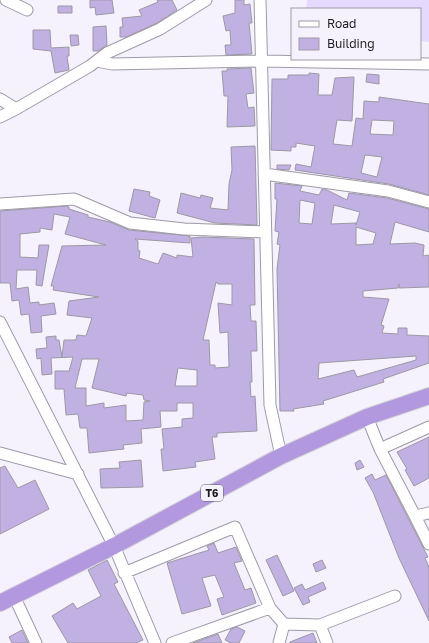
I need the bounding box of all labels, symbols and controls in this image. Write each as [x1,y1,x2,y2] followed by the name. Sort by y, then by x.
[291,8,421,60] legend
[327,16,356,31] text: Road
[327,36,375,51] text: Building
[201,485,223,501] road number: T6

